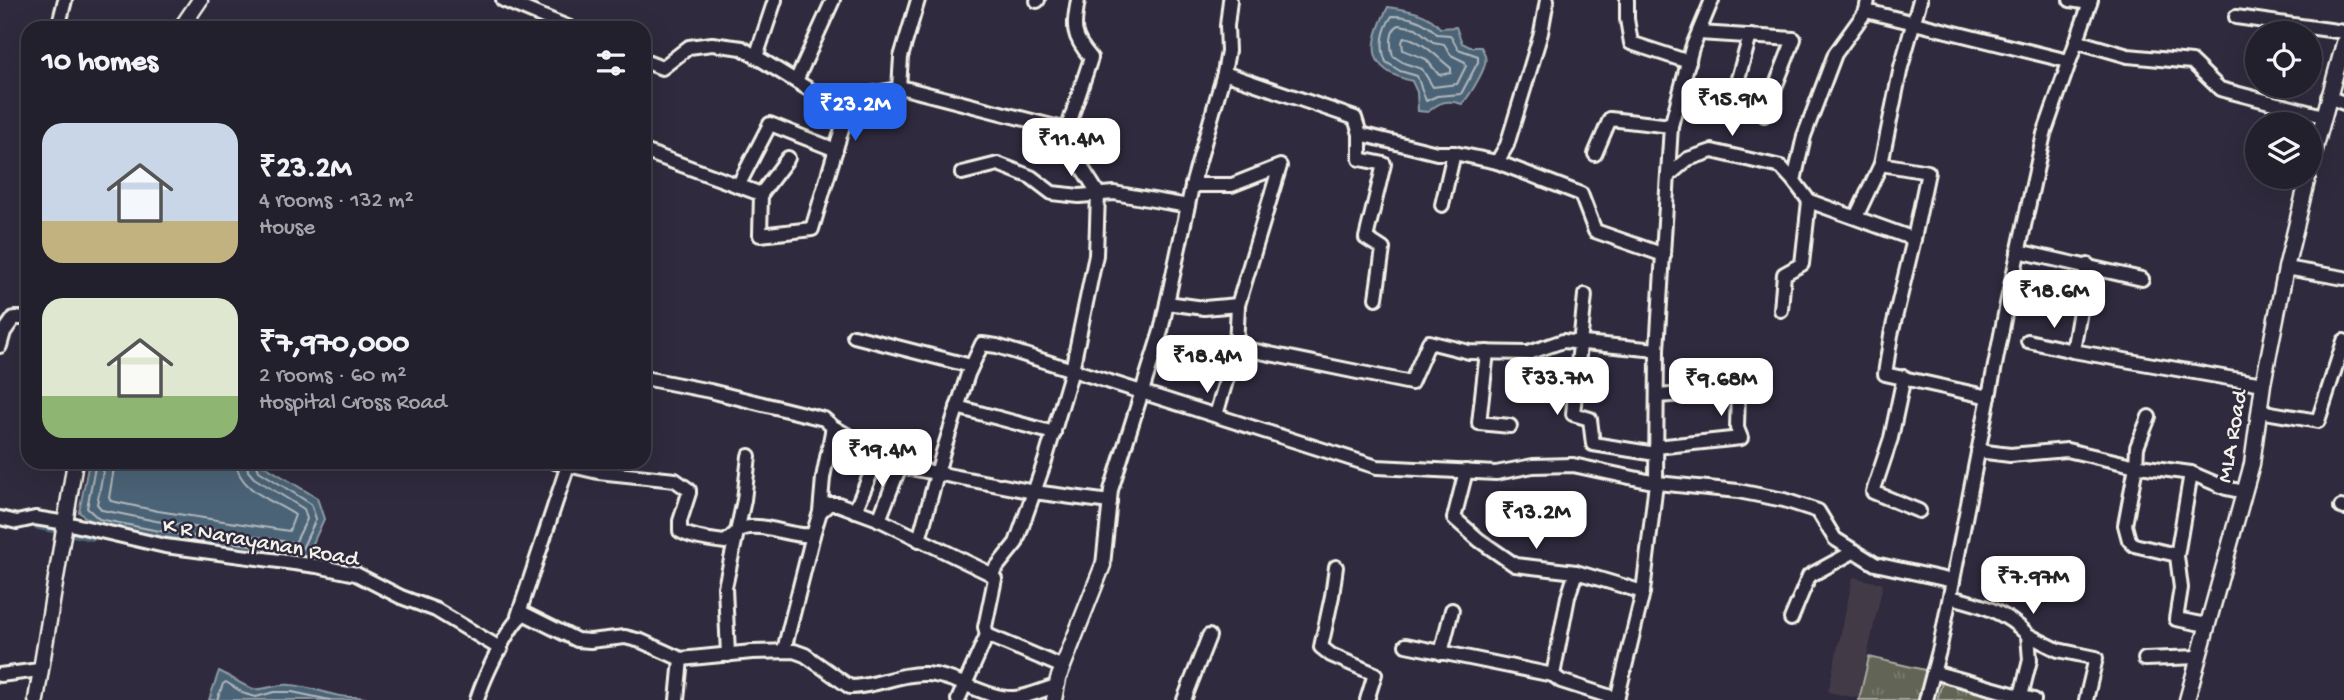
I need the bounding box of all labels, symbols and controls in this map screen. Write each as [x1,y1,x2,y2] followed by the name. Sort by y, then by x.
[2245,21,2322,189] map controls
[2245,21,2322,98] button: locate
[592,44,630,82] icon: filters
[42,46,158,81] text: 10 homes
[1675,78,1789,138] pin: ₹15.9M
[798,83,912,143] pin: ₹23.2M
[1697,87,1767,114] text: ₹15.9M
[820,92,890,119] text: ₹23.2M
[2245,112,2322,189] button: layers
[1014,118,1128,178] pin: ₹11.4M
[1038,127,1104,154] text: ₹11.4M
[98,151,182,235] icon: home
[259,153,351,188] text: ₹23.2M
[259,188,414,215] text: 4 rooms · 132 m²
[259,215,315,242] text: House
[1997,270,2111,330] pin: ₹18.6M
[2019,279,2089,306] text: ₹18.6M
[98,326,182,410] icon: home
[259,328,409,363] text: ₹7,970,000
[1150,336,1264,395] pin: ₹18.4M
[1172,344,1242,371] text: ₹18.4M
[1500,358,1614,417] pin: ₹33.7M
[1664,358,1778,418] pin: ₹9.68M
[259,363,406,390] text: 2 rooms · 60 m²
[1521,366,1593,393] text: ₹33.7M
[1685,367,1757,394] text: ₹9.68M
[2212,387,2255,485] street label: MLA Road
[259,390,447,417] text: Hospital Cross Road
[825,430,939,489] pin: ₹19.4M
[848,438,916,465] text: ₹19.4M
[1479,491,1593,551] pin: ₹13.2M
[1502,500,1570,527] text: ₹13.2M
[160,513,362,574] street label: K R Narayanan Road
[1976,556,2090,616] pin: ₹7.97M
[1997,565,2069,592] text: ₹7.97M

